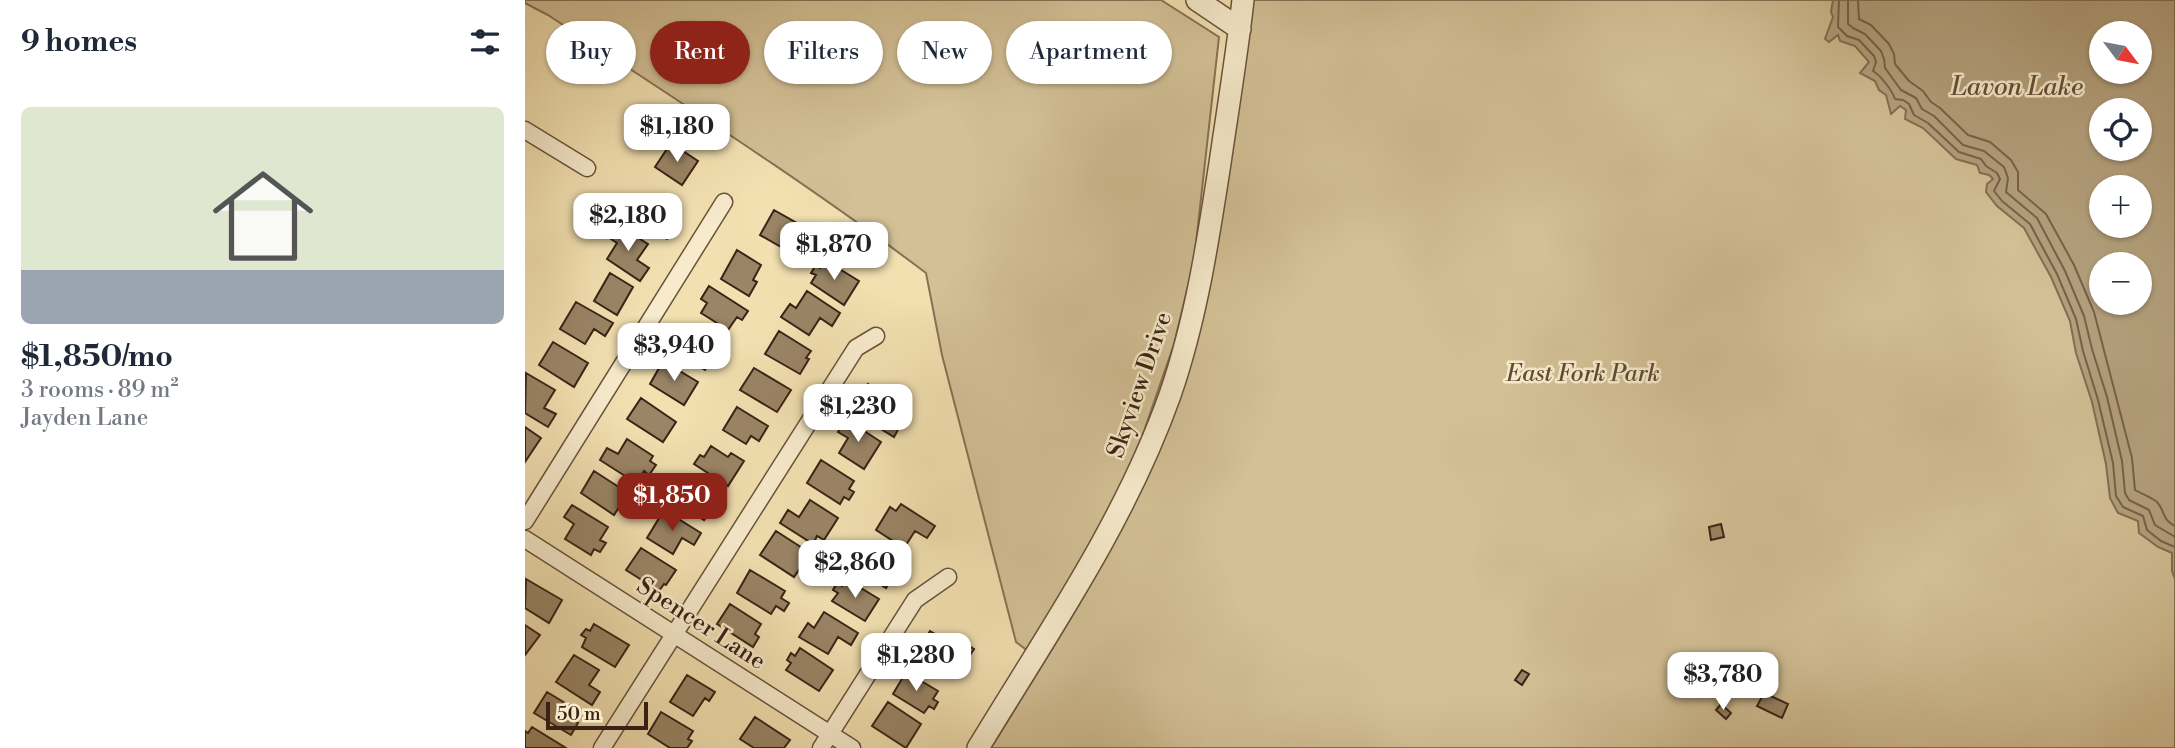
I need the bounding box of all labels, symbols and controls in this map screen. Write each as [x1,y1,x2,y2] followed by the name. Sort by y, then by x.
[546,21,636,84] chip: Buy
[650,21,750,84] chip: Rent
[764,21,883,84] chip: Filters
[897,21,992,84] chip: New
[1006,21,1172,84] chip: Apartment
[2089,21,2153,84] north arrow
[2089,21,2152,315] map controls
[21,23,137,61] text: 9 homes
[466,23,504,61] icon: filters
[1950,71,2083,103] water label: Lavon Lake
[2089,98,2152,161] button: locate
[620,104,734,164] pin: $1,180
[640,113,714,141] text: $1,180
[200,153,326,279] icon: home
[2089,175,2152,238] button: +
[571,194,685,253] pin: $2,180
[589,202,667,230] text: $2,180
[777,222,891,282] pin: $1,870
[796,231,872,259] text: $1,870
[2089,252,2152,315] button: −
[1101,308,1179,462] street label: Skyview Drive
[617,324,731,383] pin: $3,940
[634,332,714,360] text: $3,940
[21,338,173,376] text: $1,850/mo
[1505,359,1660,389] park label: East Fork Park
[21,376,178,404] text: 3 rooms · 89 m²
[801,384,915,444] pin: $1,230
[819,393,897,421] text: $1,230
[21,404,148,432] text: Jayden Lane
[615,474,729,533] pin: $1,850
[633,482,711,510] text: $1,850
[798,540,912,600] pin: $2,860
[815,549,895,577] text: $2,860
[631,571,771,677] street label: Spencer Lane
[859,634,973,693] pin: $1,280
[877,642,955,670] text: $1,280
[1666,652,1780,712] pin: $3,780
[1683,661,1763,689] text: $3,780
[546,699,647,731] scale bar
[557,702,601,726] text: 50 m

